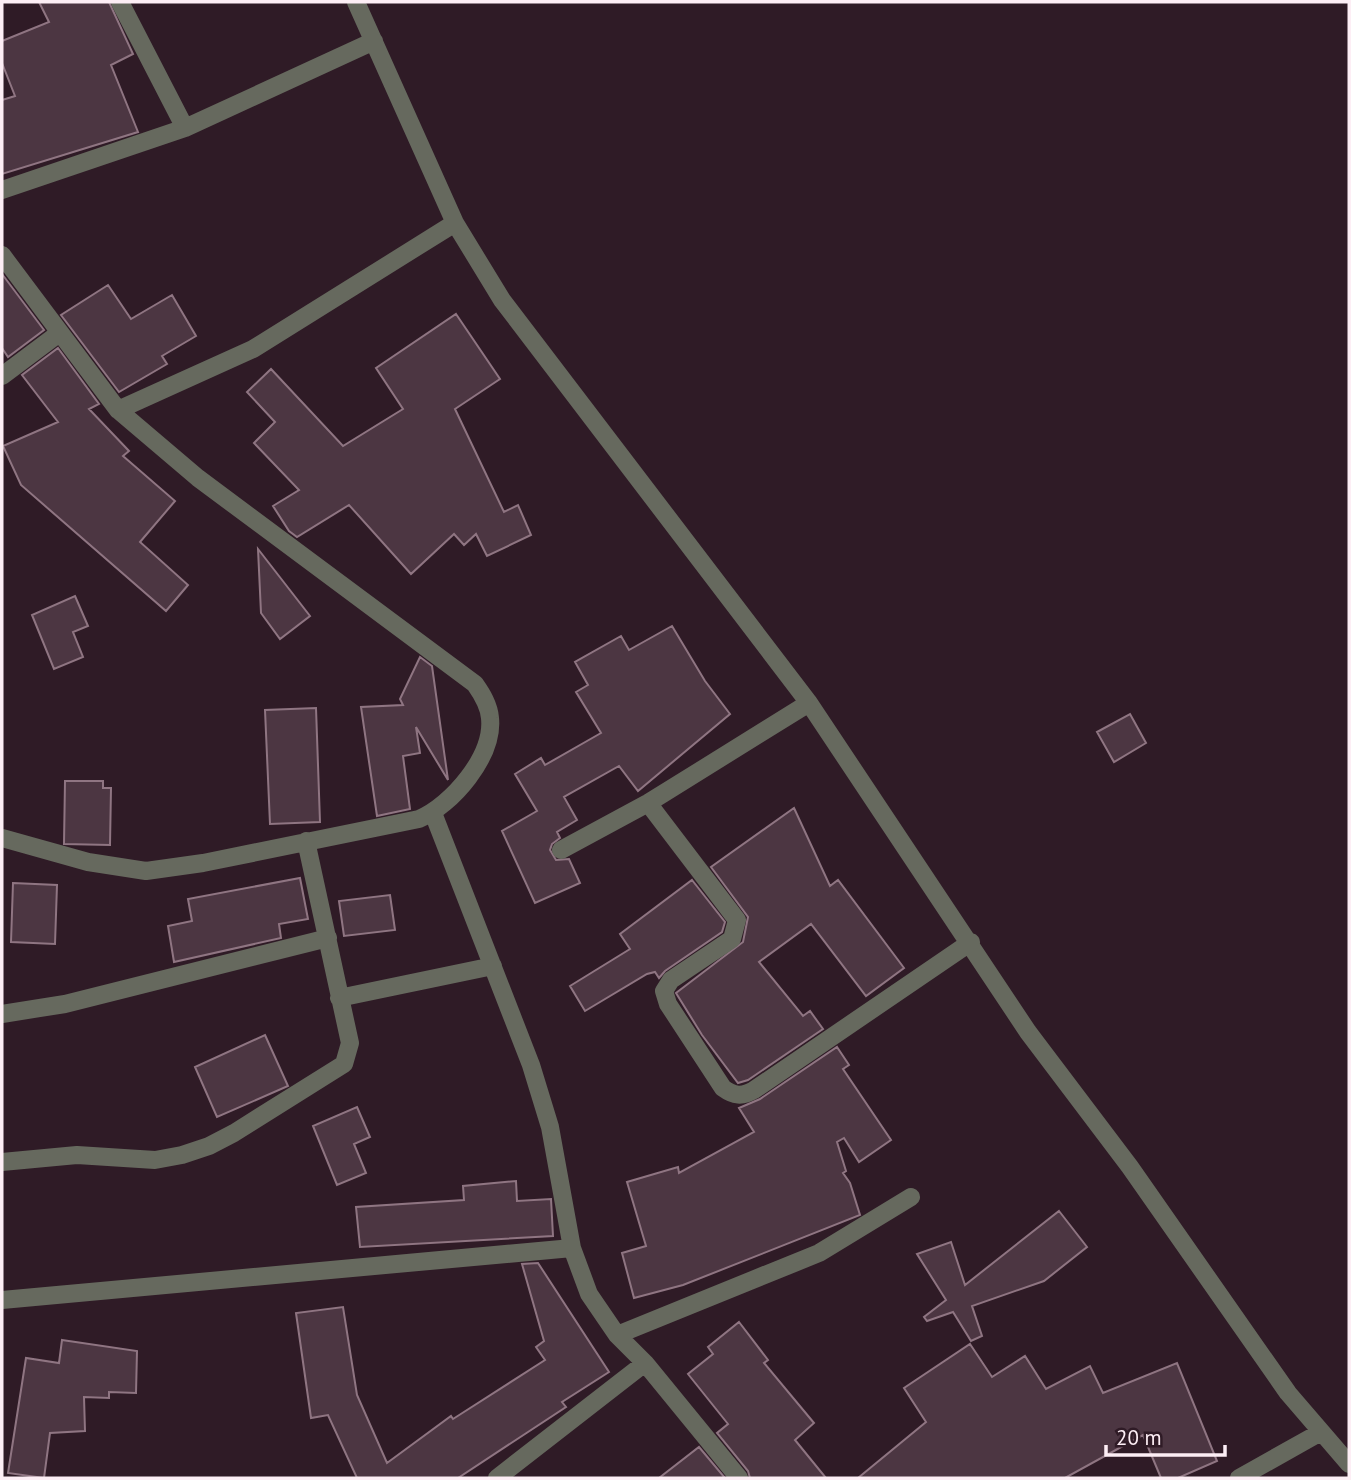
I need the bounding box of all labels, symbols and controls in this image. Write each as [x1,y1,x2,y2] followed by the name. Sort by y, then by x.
[1106,1414,1225,1458] scale bar
[1116,1424,1162,1451] text: 20 m

